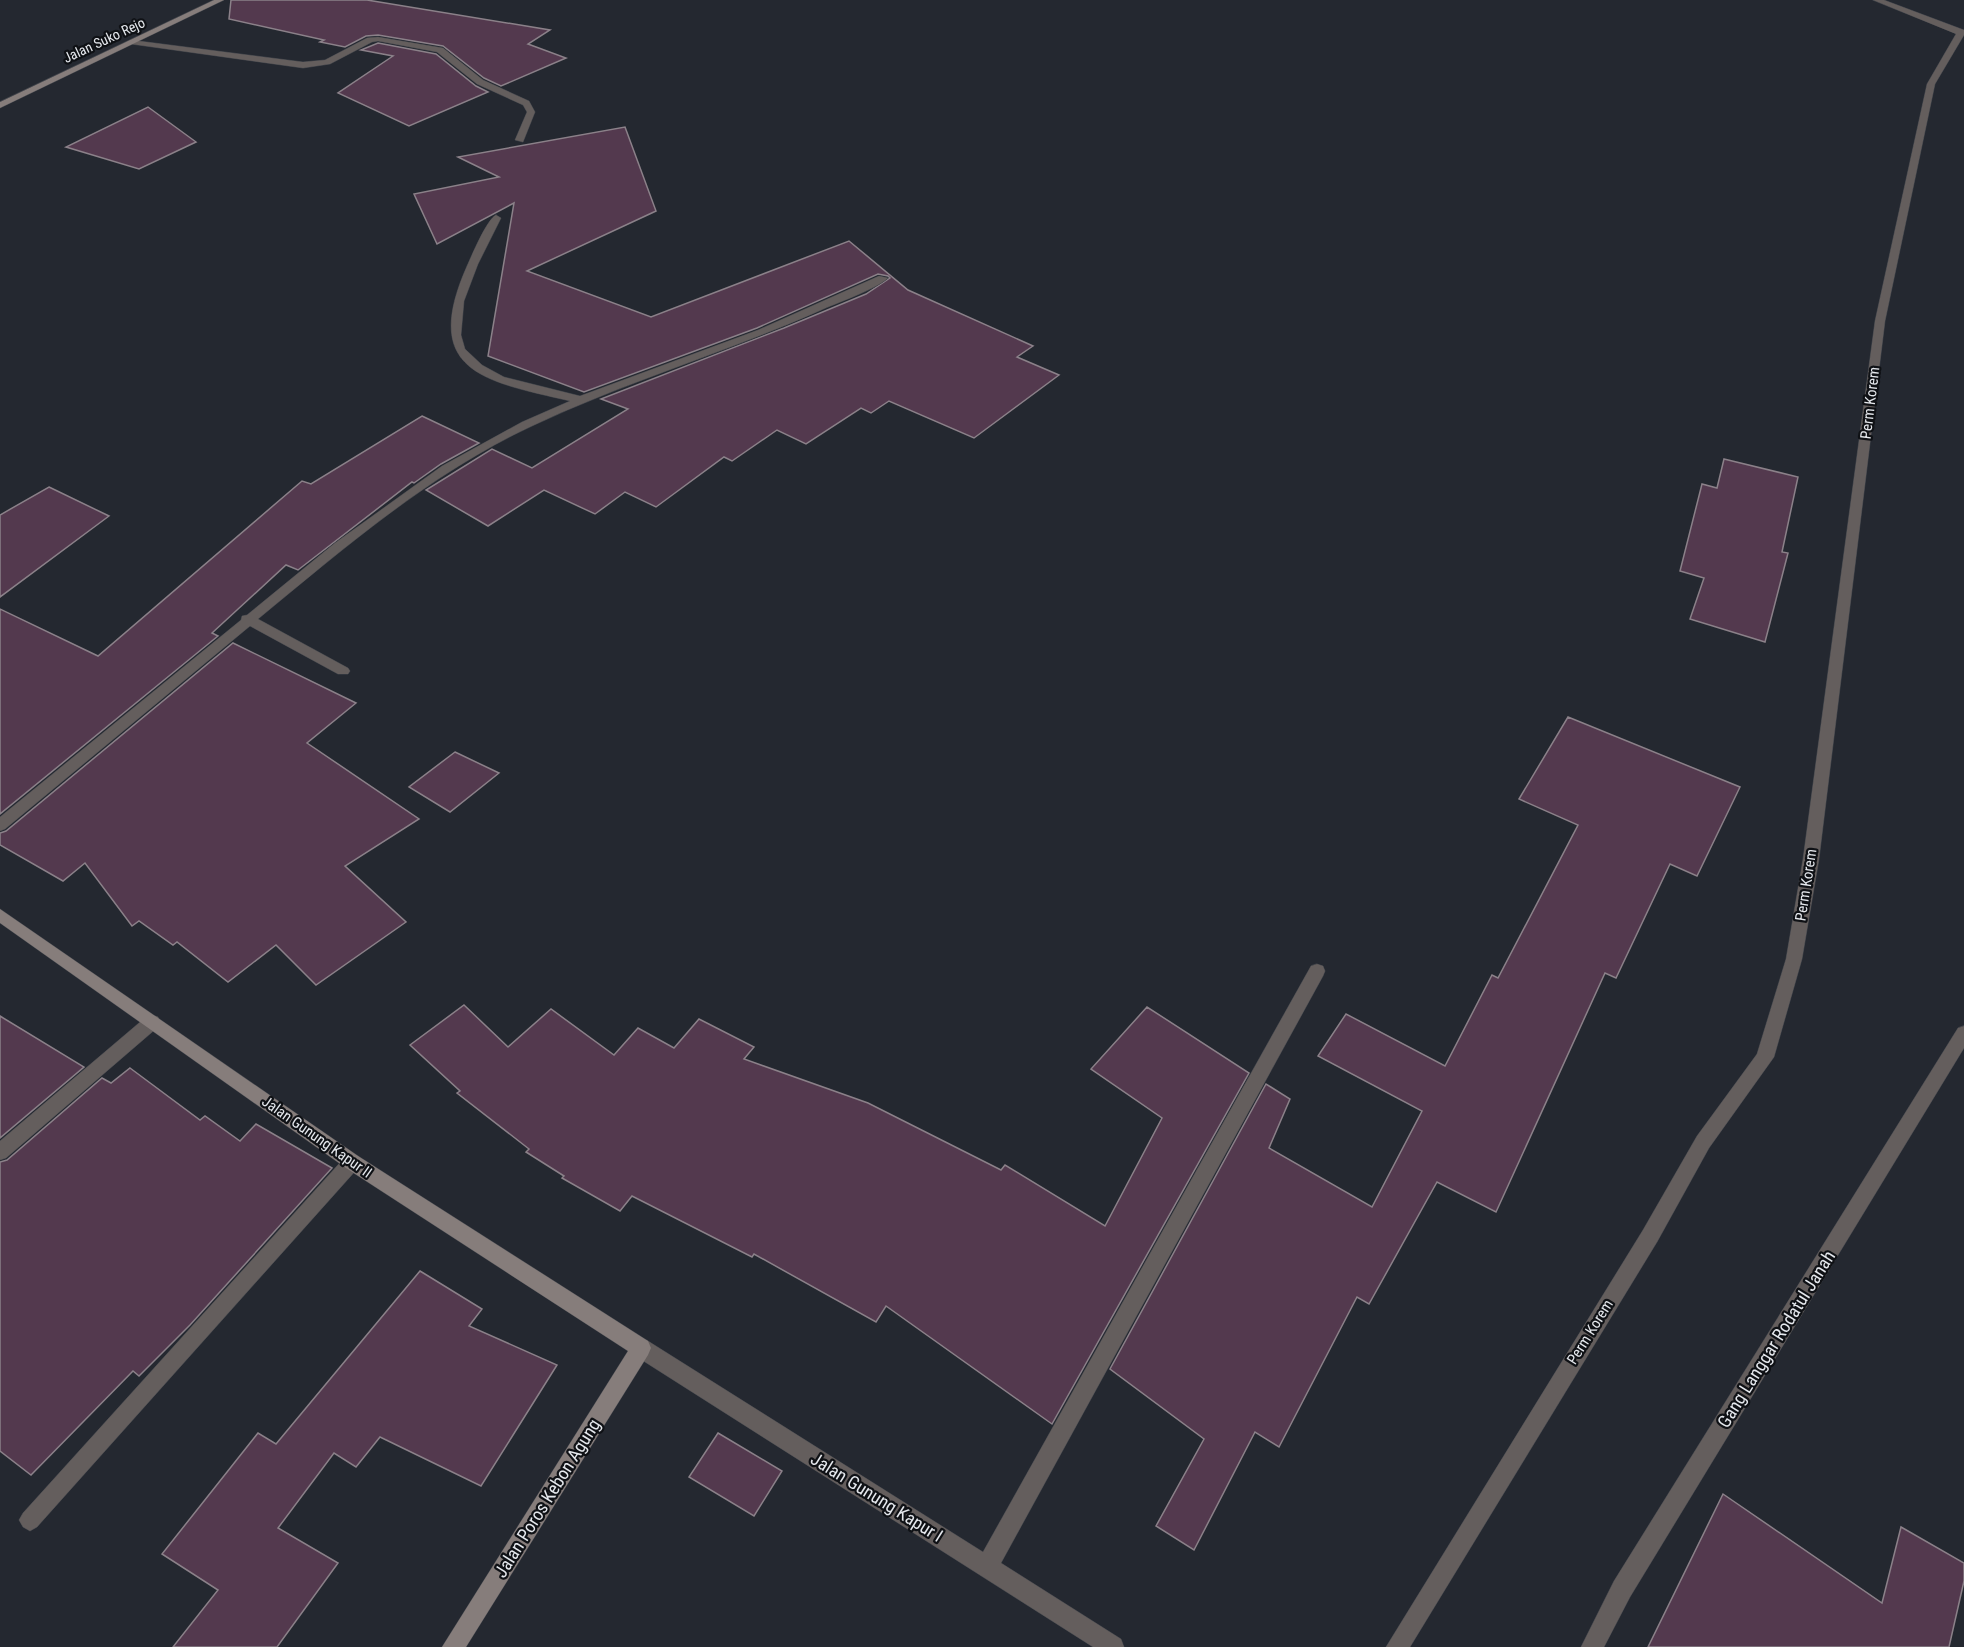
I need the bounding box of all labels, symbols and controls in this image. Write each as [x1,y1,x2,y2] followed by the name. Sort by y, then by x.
[61,14,147,66] street label: Jalan Suko Rejo
[1857,366,1883,440] street label: Perm Korem
[1791,848,1821,922] street label: Perm Korem
[259,1092,375,1182] street label: Jalan Gunung Kapur II
[1713,1247,1839,1431] street label: Gang Langgar Rodatul Janah
[1563,1296,1617,1368] street label: Perm Korem
[490,1415,604,1581] street label: Jalan Poros Kebon Agung
[807,1448,947,1546] street label: Jalan Gunung Kapur I

